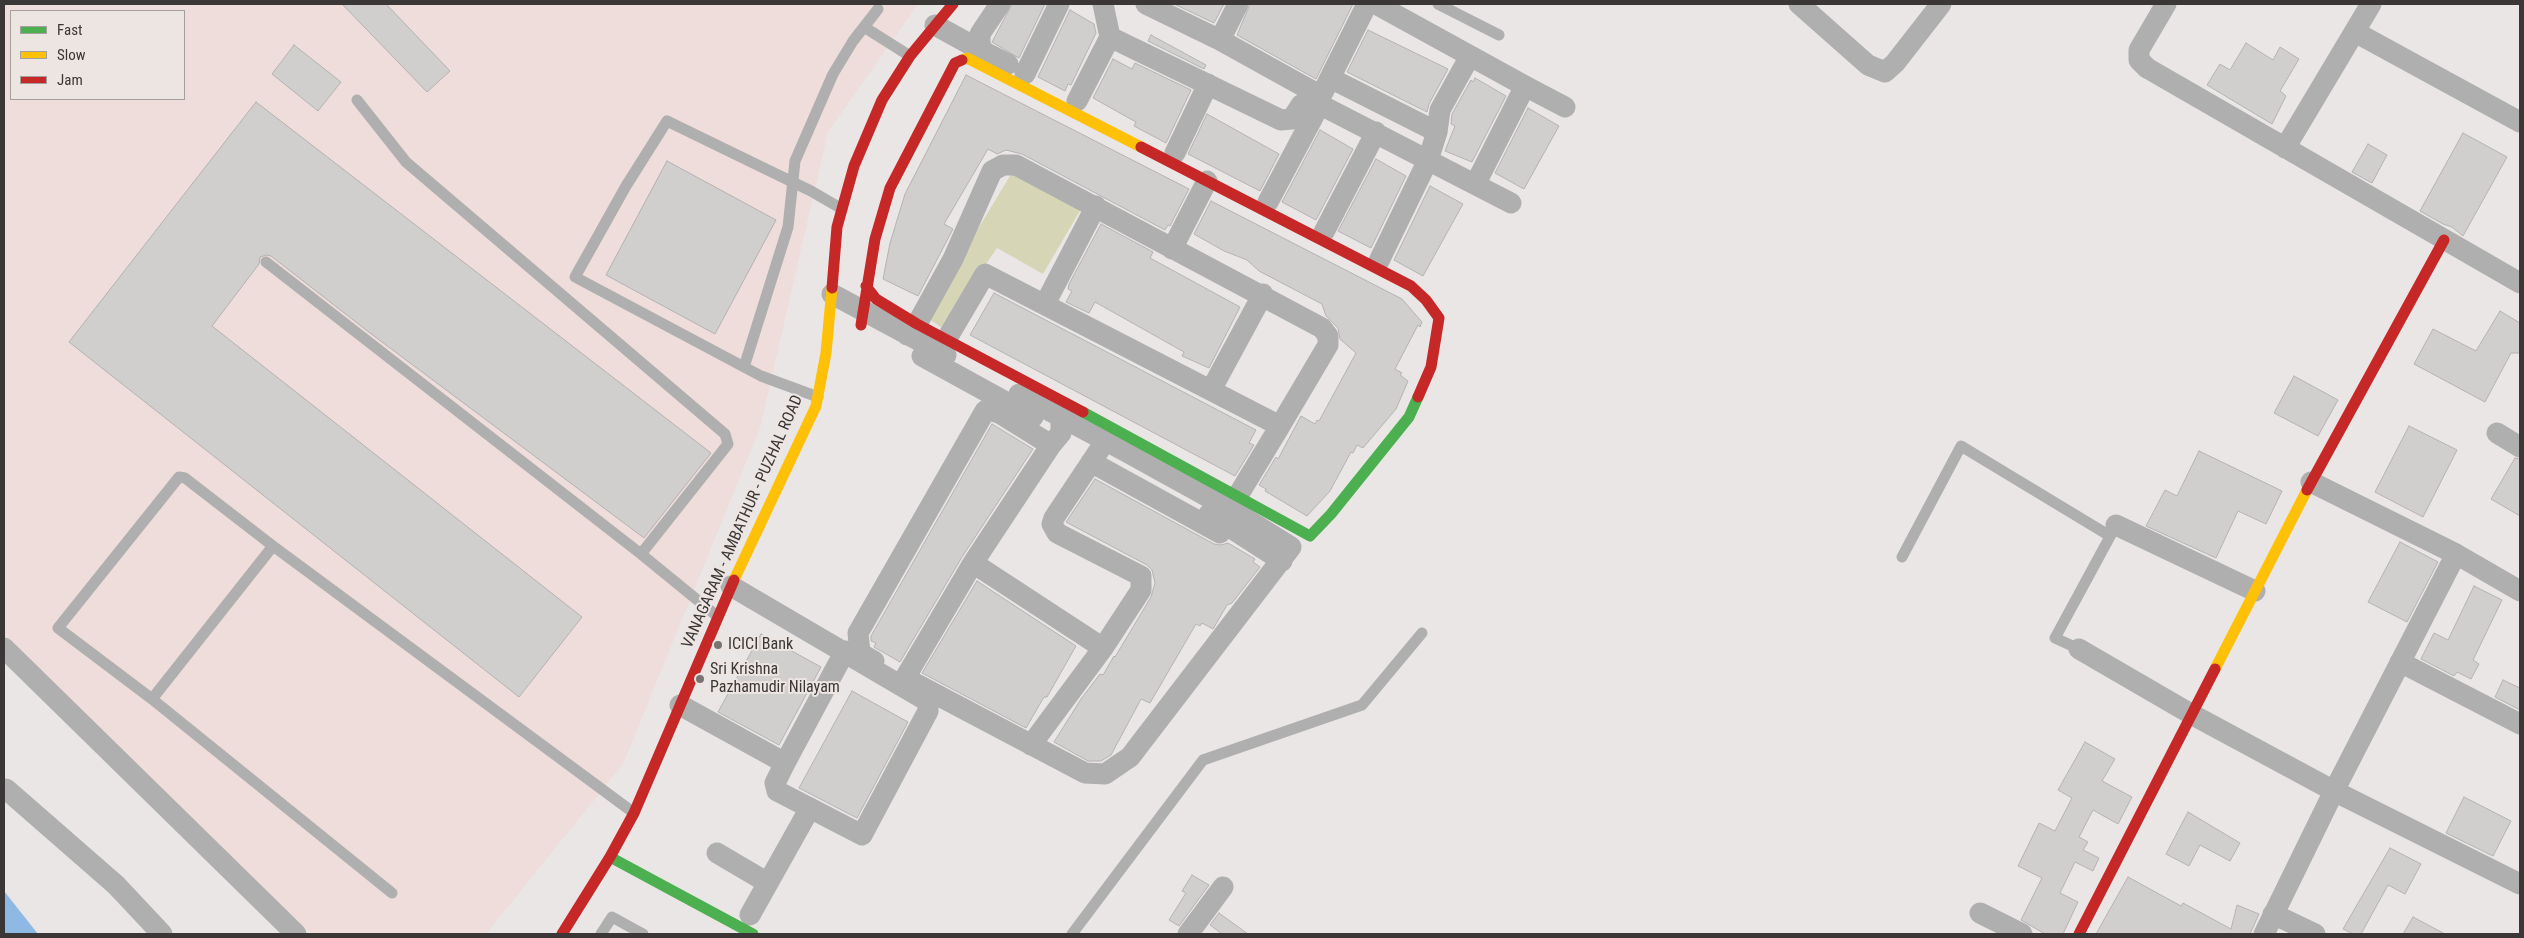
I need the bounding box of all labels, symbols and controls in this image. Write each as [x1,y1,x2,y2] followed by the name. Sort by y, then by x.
[10,10,185,100] legend
[57,21,82,39] text: Fast
[57,46,86,64] text: Slow
[57,71,83,89] text: Jam
[678,392,808,652] street label: VANAGARAM - AMBATHUR - PUZHAL ROAD
[728,635,793,655] place label: ICICI Bank
[712,639,724,651] marker: ICICI Bank
[710,660,840,698] place label: Sri Krishna Pazhamudir Nilayam
[694,673,706,685] marker: Sri Krishna Pazhamudir Nilayam

